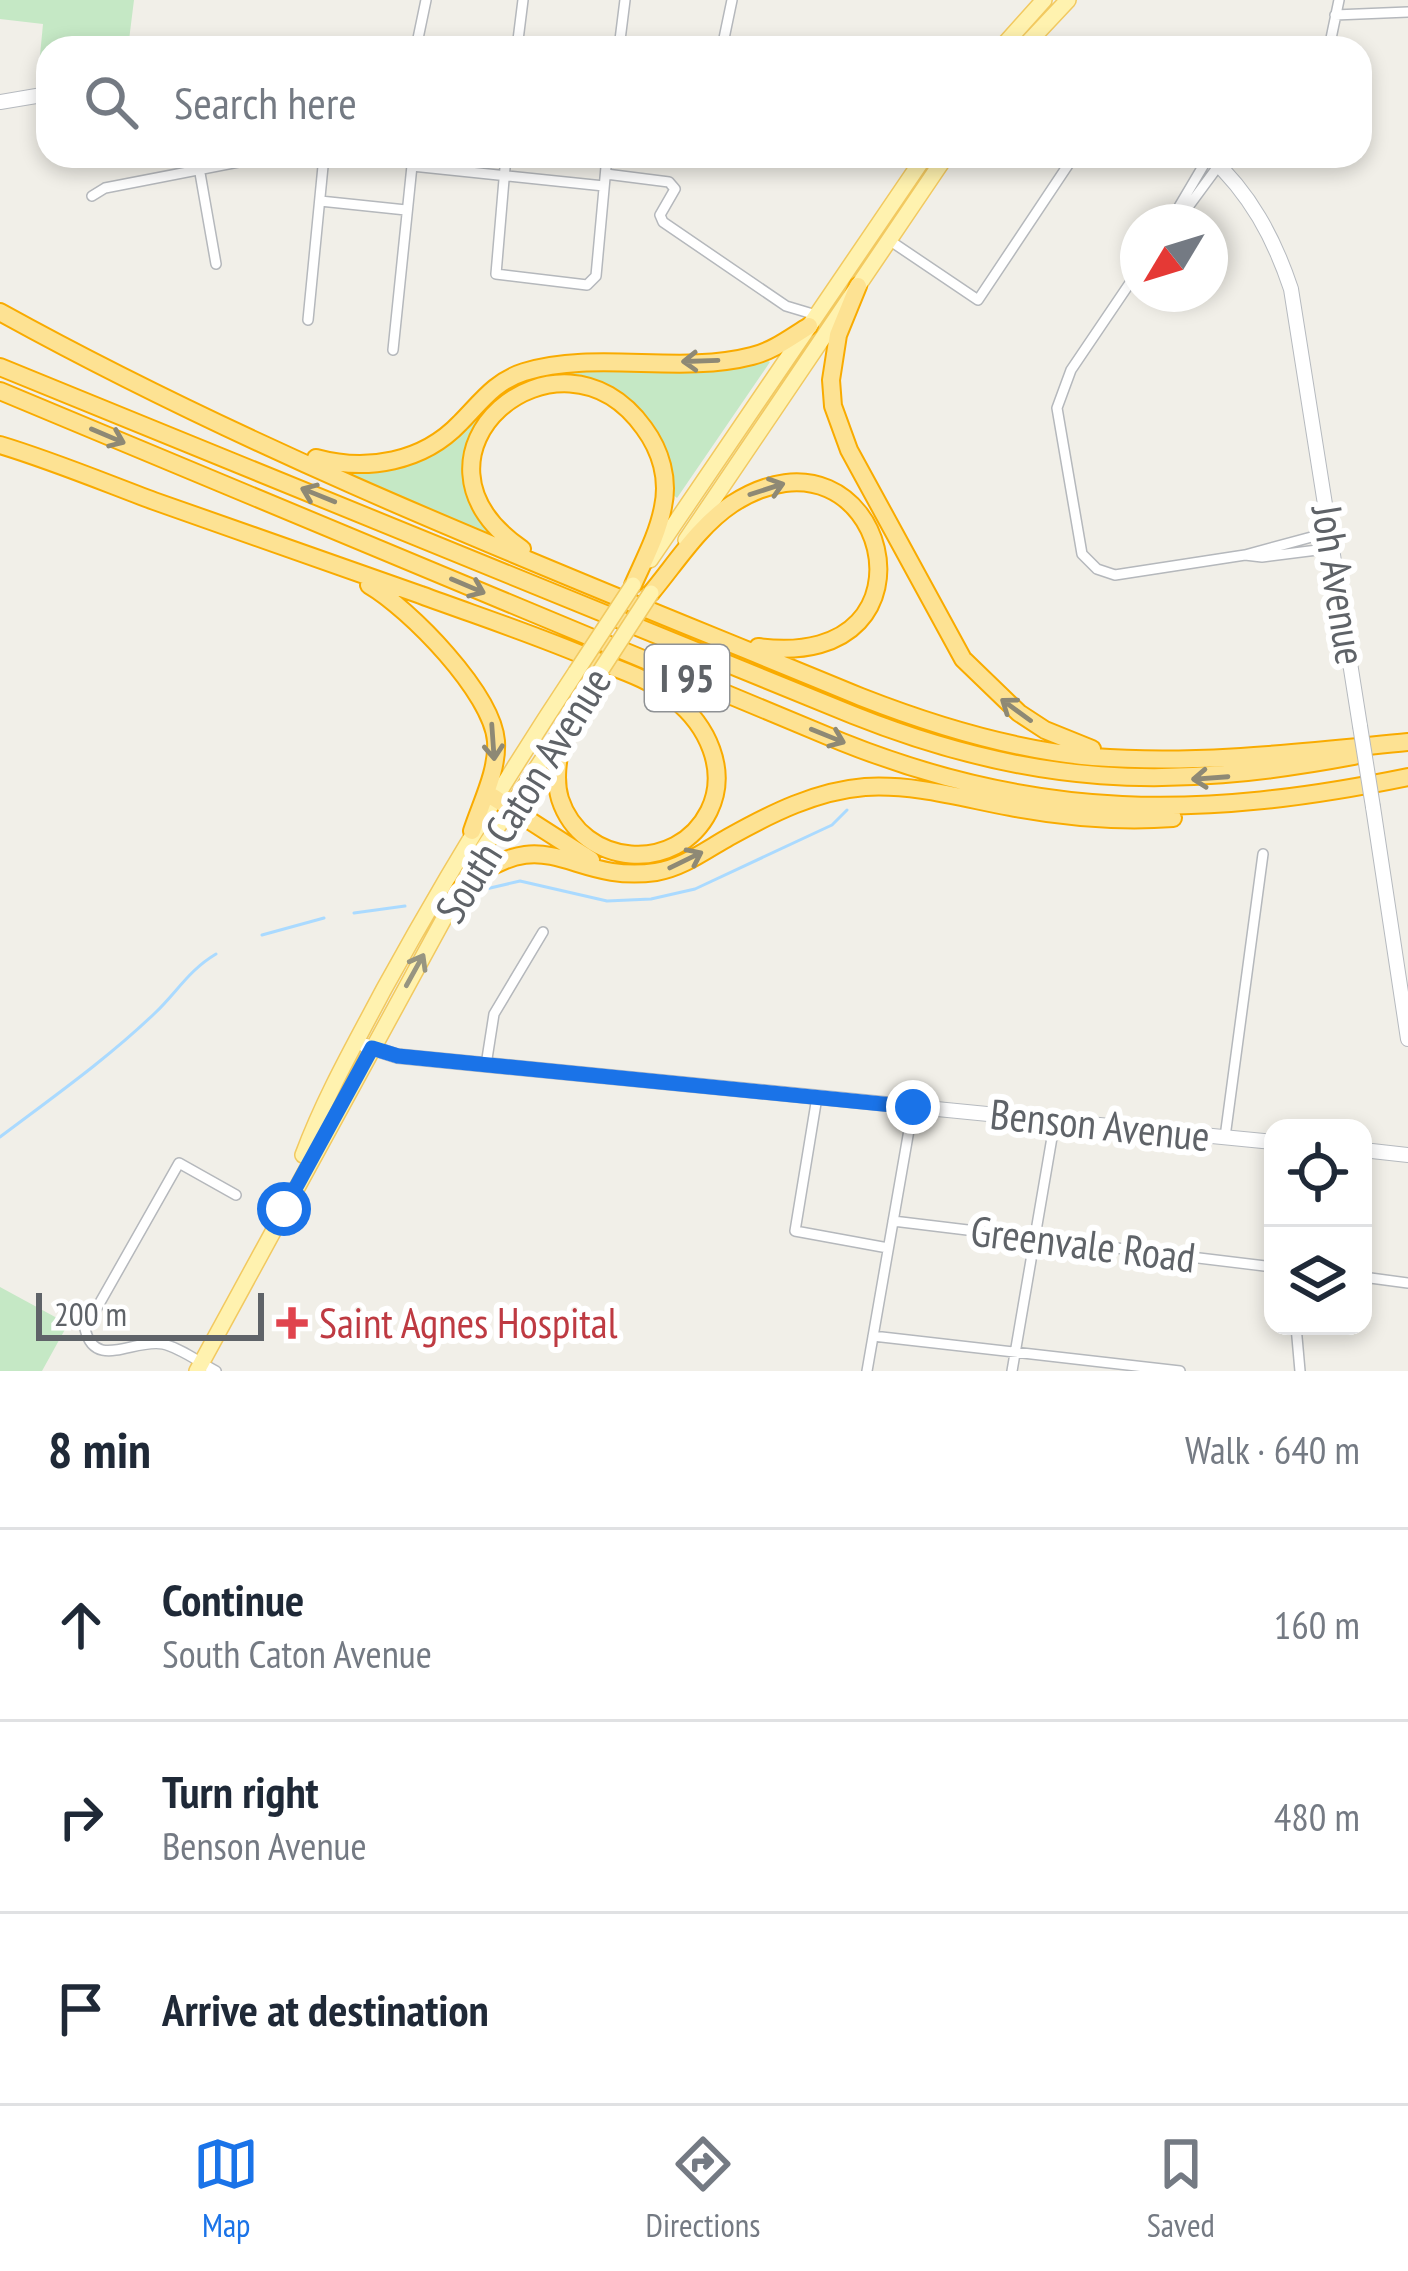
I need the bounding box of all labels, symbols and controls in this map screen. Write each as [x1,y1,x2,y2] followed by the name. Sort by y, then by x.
[36,36,1372,168] search box
[78,69,144,135] icon: search
[174,73,357,131] text: Search here
[1120,204,1228,312] north arrow
[681,350,720,373] one-way arrow
[89,427,126,448] one-way arrow
[747,477,785,499] one-way arrow
[301,483,338,504] one-way arrow
[1299,499,1379,669] street label: Joh Avenue
[449,577,485,599] one-way arrow
[645,645,729,711] road number: I 95
[422,657,623,933] street label: South Caton Avenue
[1000,697,1033,723] one-way arrow
[481,722,504,761] one-way arrow
[809,727,846,748] one-way arrow
[1191,766,1230,789] one-way arrow
[668,848,703,871] one-way arrow
[404,953,427,988] one-way arrow
[886,1080,940,1134] route end
[988,1086,1212,1163] street label: Benson Avenue
[1264,1119,1372,1335] map controls
[1264,1119,1372,1227] button: locate
[257,1182,311,1236] route start
[968,1202,1198,1285] street label: Greenvale Road
[1264,1227,1372,1335] button: layers
[36,1287,264,1340] scale bar
[54,1292,127,1335] text: 200 m
[319,1295,618,1350] place label: Saint Agnes Hospital
[276,1307,308,1339] marker: Saint Agnes Hospital
[48,1416,151,1482] text: 8 min
[1185,1424,1360,1475] text: Walk · 640 m
[162,1570,304,1628] text: Continue
[48,1592,114,1658] icon: ahead
[1274,1599,1360,1650] text: 160 m
[162,1628,432,1679] text: South Caton Avenue
[162,1762,319,1820] text: Turn right
[48,1784,114,1850] icon: right
[1274,1791,1360,1842] text: 480 m
[162,1820,367,1871] text: Benson Avenue
[48,1976,114,2042] icon: arrive
[162,1980,489,2038] text: Arrive at destination
[193,2131,259,2246] tab: Map
[646,2131,760,2246] tab: Directions
[1147,2131,1215,2246] tab: Saved

